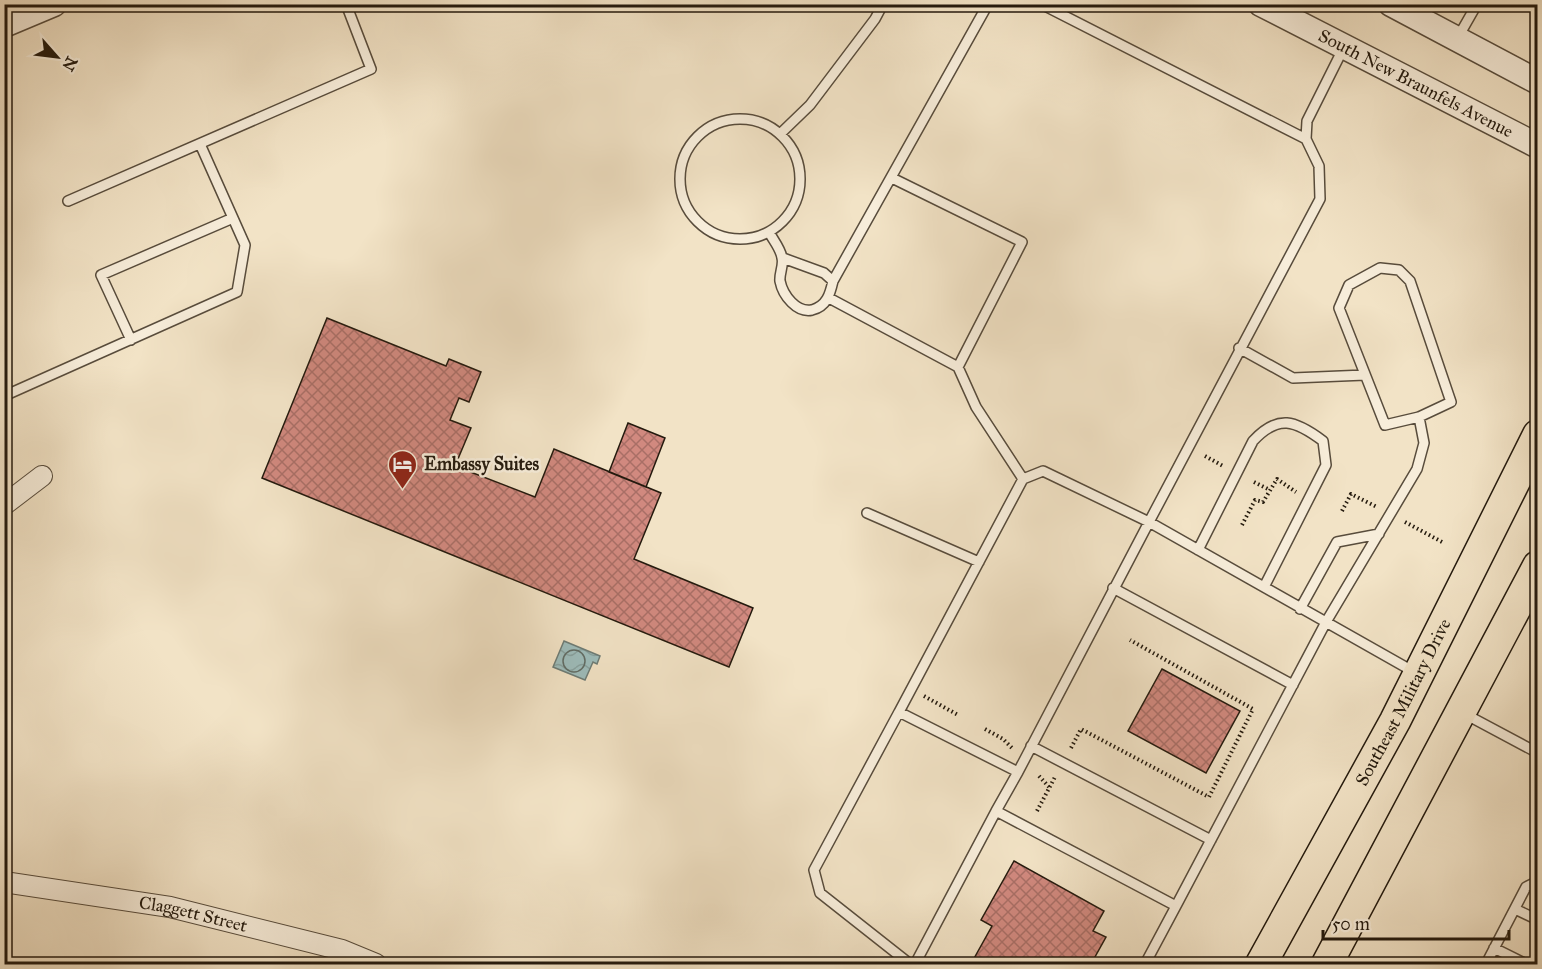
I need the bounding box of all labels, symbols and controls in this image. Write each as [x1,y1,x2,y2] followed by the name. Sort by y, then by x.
[1315,24,1517,142] street label: South New Braunfels Avenue
[27,27,87,87] north arrow
[58,53,81,75] text: N
[387,448,419,490] hotel icon: Embassy Suites
[424,453,539,476] place label: Embassy Suites
[1351,615,1455,790] street label: Southeast Military Drive
[138,891,250,937] street label: Claggett Street
[1323,903,1509,941] scale bar
[1332,913,1370,935] text: 50 m

